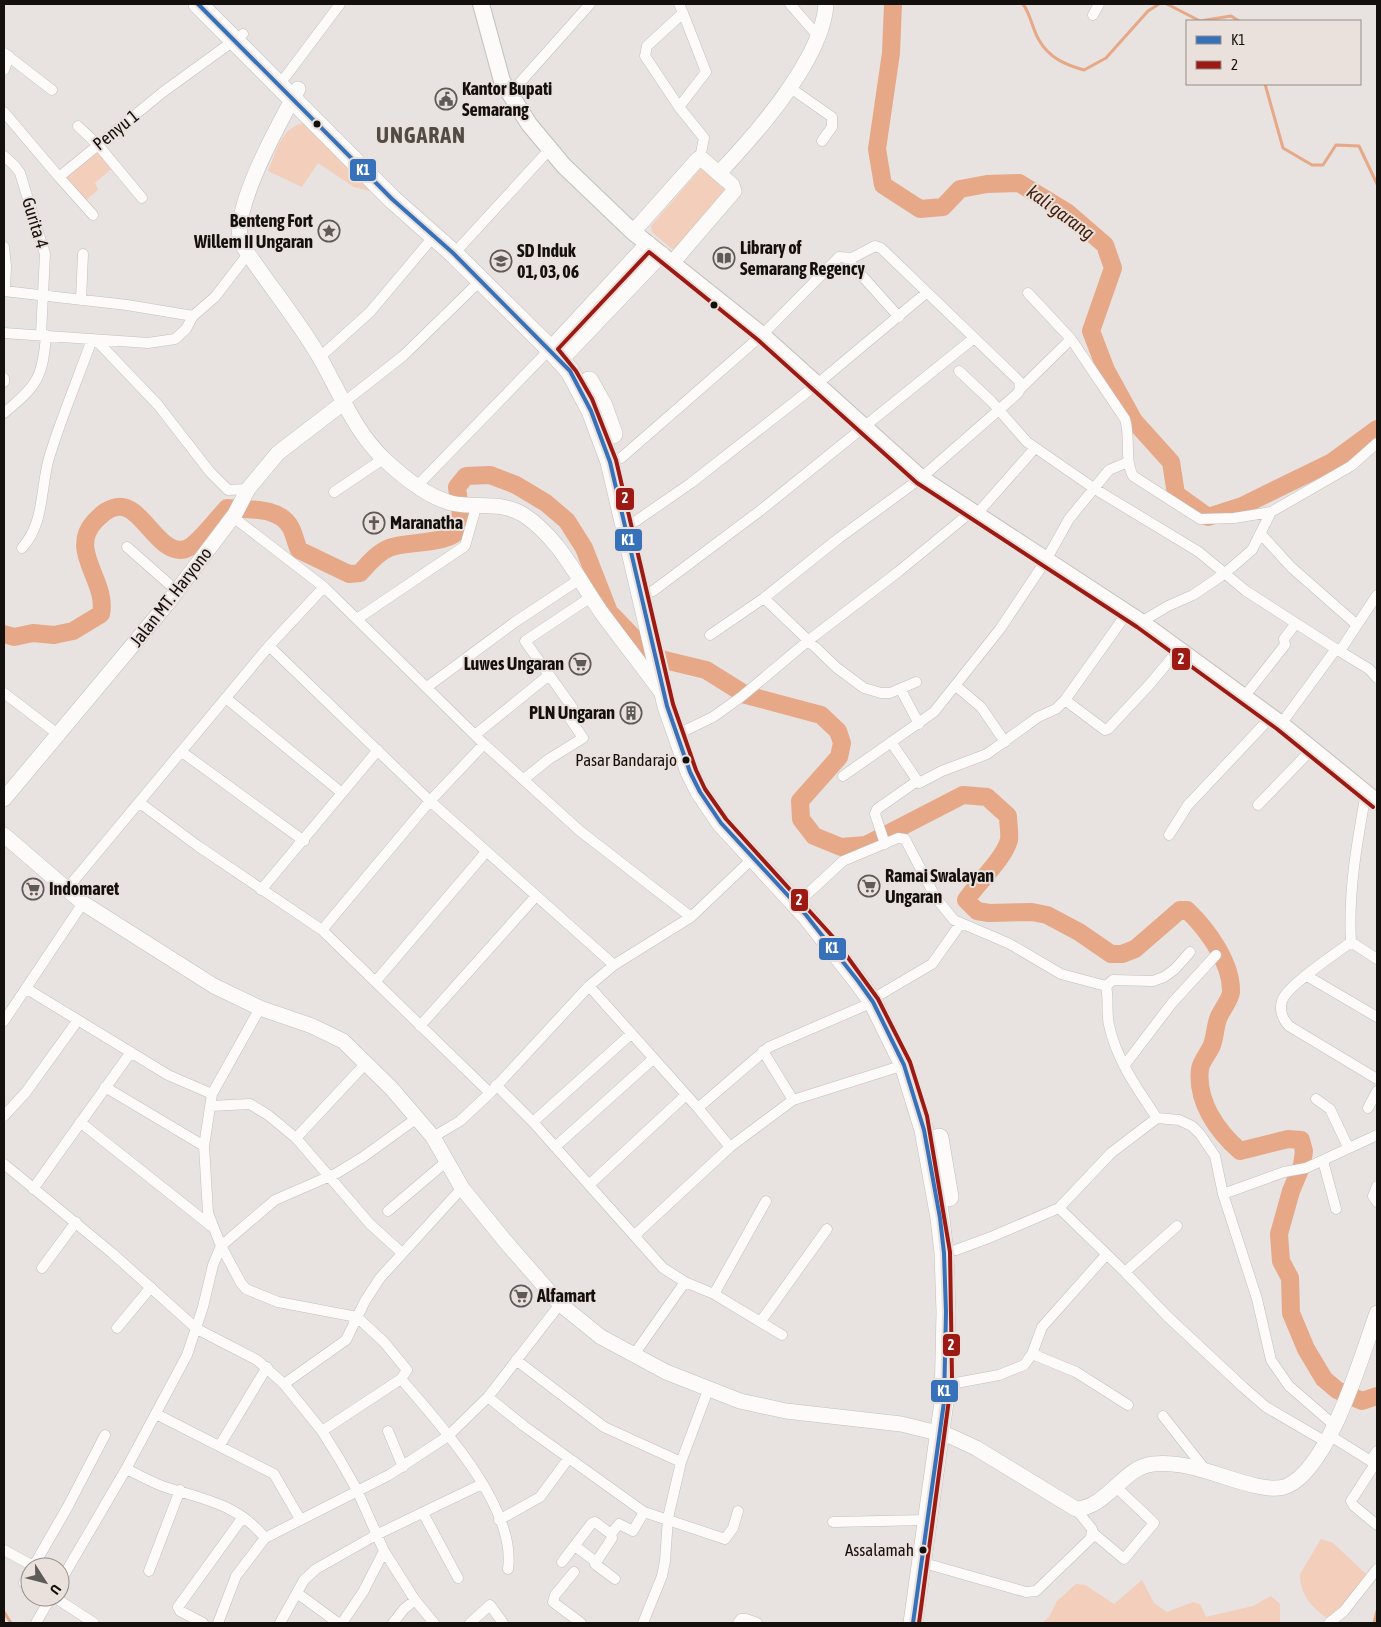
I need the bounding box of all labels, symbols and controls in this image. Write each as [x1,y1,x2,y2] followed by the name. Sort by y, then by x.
[1186,20,1361,85] legend
[1231,31,1245,48] text: K1
[1231,56,1238,73] text: 2
[462,78,552,120] place label: Kantor Bupati Semarang
[434,87,458,111] public building icon: Kantor Bupati Semarang
[89,105,143,154] street label: Penyu 1
[312,119,322,129] unlabelled marker
[376,122,466,148] district label: UNGARAN
[349,158,377,182] line badge: K1
[356,162,370,178] text: K1
[1023,180,1099,244] water label: kali garang
[18,195,53,251] street label: Gurita 4
[193,210,314,252] place label: Benteng Fort Willem II Ungaran
[317,219,341,243] place icon: Benteng Fort Willem II Ungaran
[740,237,865,279] place label: Library of Semarang Regency
[517,240,579,282] place label: SD Induk 01, 03, 06
[712,246,736,270] library icon: Library of Semarang Regency
[489,249,513,273] school or university icon: SD Induk 01, 03, 06
[709,300,719,310] unlabelled marker
[615,487,635,511] line badge: 2
[622,490,629,506] text: 2
[362,511,386,535] church icon: Maranatha
[390,512,463,533] place label: Maranatha
[614,528,643,552] line badge: K1
[621,532,635,548] text: K1
[125,543,216,651] street label: Jalan MT. Haryono
[1171,647,1191,671] line badge: 2
[1178,651,1185,667] text: 2
[568,652,592,676] supermarket icon: Luwes Ungaran
[464,653,564,674] place label: Luwes Ungaran
[619,701,643,725] building icon: PLN Ungaran
[529,702,615,723] place label: PLN Ungaran
[575,750,677,770] place label: Pasar Bandarajo
[681,755,691,765] marker: Pasar Bandarajo
[885,865,994,907] place label: Ramai Swalayan Ungaran
[857,874,881,898] supermarket icon: Ramai Swalayan Ungaran
[21,877,45,901] supermarket icon: Indomaret
[49,878,120,899] place label: Indomaret
[790,888,809,912] line badge: 2
[796,892,803,908] text: 2
[818,937,847,961] line badge: K1
[825,940,839,956] text: K1
[509,1284,533,1308] supermarket icon: Alfamart
[536,1285,596,1306] place label: Alfamart
[942,1333,961,1357] line badge: 2
[948,1337,955,1353] text: 2
[930,1379,959,1403] line badge: K1
[937,1383,951,1399] text: K1
[845,1540,914,1560] place label: Assalamah
[918,1545,928,1555] marker: Assalamah
[20,1557,70,1607] north arrow
[47,1582,64,1598] text: U

